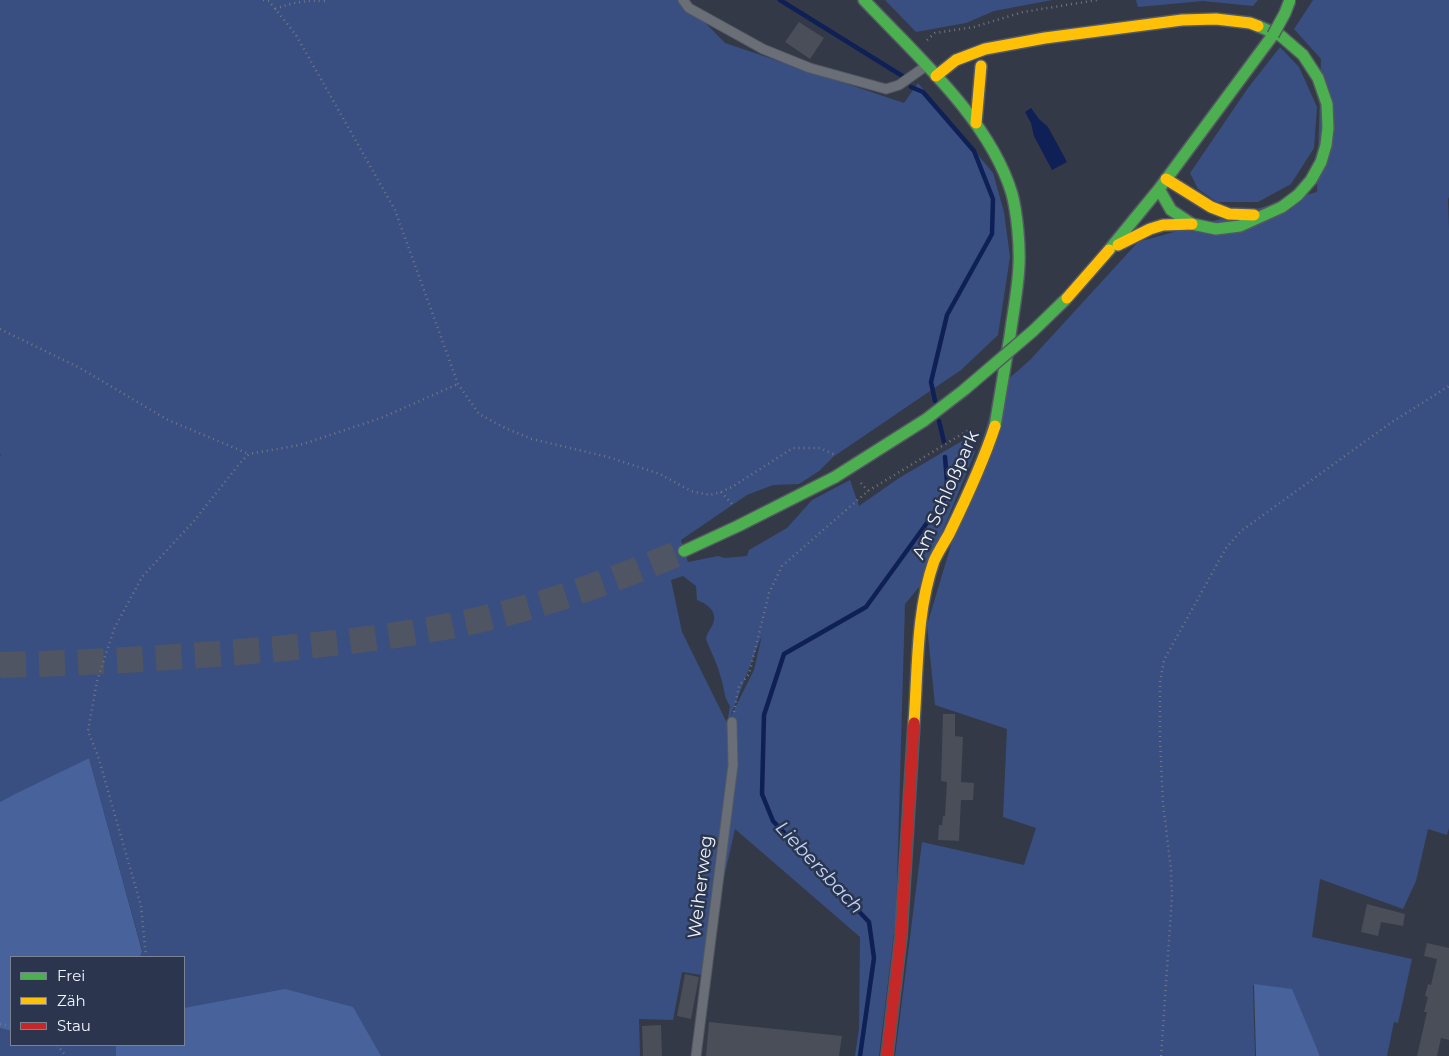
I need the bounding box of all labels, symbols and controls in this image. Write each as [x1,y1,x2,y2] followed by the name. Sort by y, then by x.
[908,427,984,563] street label: Am Schloßpark
[770,817,868,919] water label: Liebersbach
[684,834,718,940] street label: Weiherweg
[10,956,185,1046] legend
[57,966,85,985] text: Frei
[57,991,86,1010] text: Zäh
[57,1016,91,1035] text: Stau

